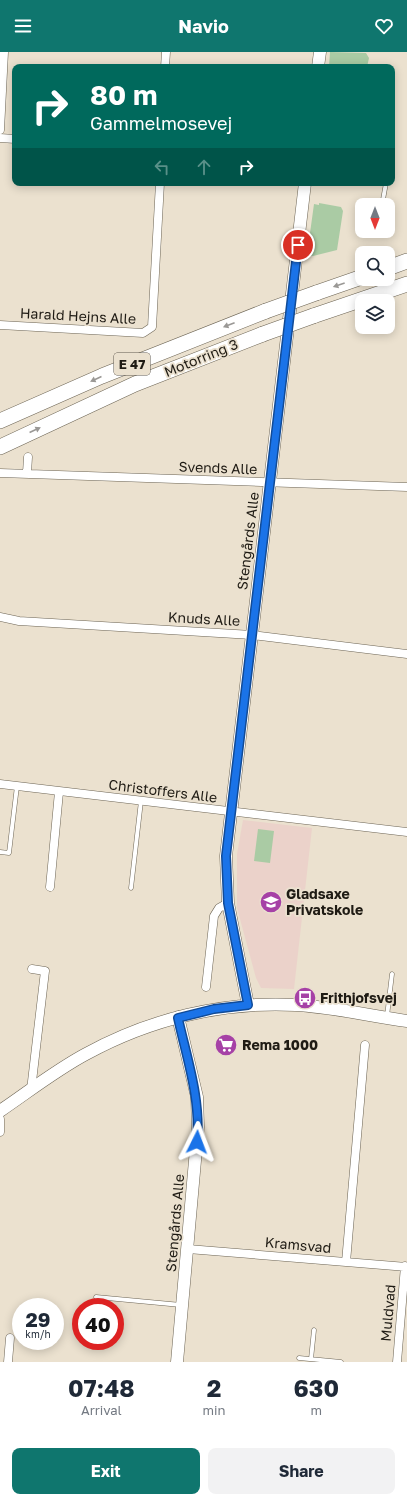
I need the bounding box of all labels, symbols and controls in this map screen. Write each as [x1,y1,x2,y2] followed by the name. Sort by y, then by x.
[12,15,34,37] icon: menu
[178,15,229,37] text: Navio
[373,15,395,37] icon: heart
[90,78,158,111] text: 80 m
[24,80,76,132] icon: right
[90,112,232,134] text: Gammelmosevej
[151,156,173,178] icon: left
[193,156,215,178] icon: ahead
[235,156,257,178] icon: right
[355,198,395,238] north arrow
[355,198,395,334] map controls
[281,228,315,262] pin
[287,234,309,256] icon: arrive
[355,246,395,286] button: search
[333,282,345,288] one-way arrow
[355,294,395,334] button: layers
[20,304,137,327] street label: Harald Hejns Alle
[223,322,235,328] one-way arrow
[161,335,240,380] street label: Motorring 3
[114,353,150,375] road number: E 47
[90,376,102,382] one-way arrow
[30,427,41,433] one-way arrow
[178,458,258,477] street label: Svends Alle
[233,491,262,591] street label: Stengårds Alle
[167,608,241,629] street label: Knuds Alle
[108,775,218,806] street label: Christoffers Alle
[286,885,363,918] place label: Gladsaxe Privatskole
[258,889,284,915] school or university icon: Gladsaxe Privatskole
[292,985,318,1011] bus stop icon: Frithjofsvej
[320,989,397,1006] place label: Frithjofsvej
[213,1032,239,1058] supermarket icon: Rema 1000
[242,1036,318,1053] place label: Rema 1000
[176,1121,218,1163] position arrow
[162,1173,187,1273] street label: Stengårds Alle
[264,1233,332,1256] street label: Kramsvad
[377,1284,398,1342] street label: Muldvad
[72,1298,124,1350] speed limit sign: 40
[26,1307,50,1331] text: 29
[25,1328,51,1340] text: km/h
[68,1373,135,1402] text: 07:48
[207,1373,221,1402] text: 2
[294,1373,339,1402] text: 630
[81,1402,122,1418] text: Arrival
[203,1402,226,1418] text: min
[311,1402,322,1418] text: m
[12,1448,200,1494] button: Exit
[208,1448,395,1494] button: Share

